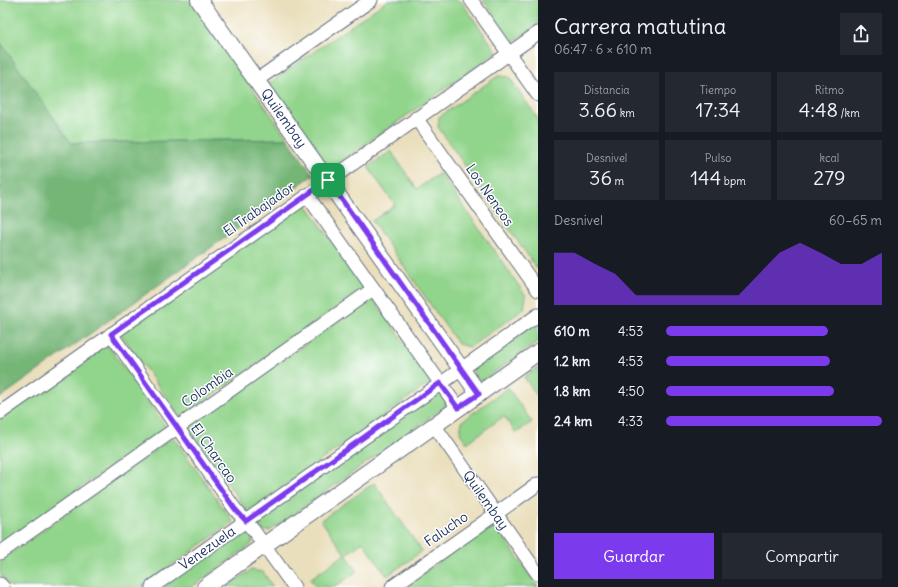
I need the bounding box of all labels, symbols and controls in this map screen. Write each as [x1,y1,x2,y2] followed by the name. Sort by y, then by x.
[554,12,726,40] text: Carrera matutina
[840,13,882,55] button: share
[554,41,652,58] text: 06:47 · 6 × 610 m
[584,83,630,97] text: Distancia
[700,83,736,97] text: Tiempo
[815,83,844,97] text: Ritmo
[257,85,311,151] street label: Quilembay
[578,97,617,122] text: 3.66
[695,97,741,122] text: 17:34
[799,97,838,122] text: 4:48
[617,106,635,120] text: km
[838,106,860,120] text: /km
[586,151,627,165] text: Desnivel
[705,151,731,165] text: Pulso
[819,151,839,165] text: kcal
[462,160,518,230] street label: Los Neneos
[311,163,345,197] pin
[589,165,612,190] text: 36
[690,165,721,190] text: 144
[813,165,845,190] text: 279
[317,169,339,191] icon: arrive
[612,174,624,188] text: m
[721,174,746,188] text: bpm
[220,178,298,240] street label: El Trabajador
[554,212,603,229] text: Desnivel
[829,212,882,229] text: 60–65 m
[554,323,590,340] text: 610 m
[618,323,643,340] text: 4:53
[554,353,590,370] text: 1.2 km
[618,353,643,370] text: 4:53
[178,363,236,411] street label: Colombia
[554,383,590,400] text: 1.8 km
[618,383,644,400] text: 4:50
[554,413,592,430] text: 2.4 km
[618,413,643,430] text: 4:33
[187,420,241,486] street label: El Charcao
[459,467,513,533] street label: Quilembay
[421,507,472,551] street label: Falucho
[175,522,239,574] street label: Venezuela
[554,533,714,579] button: Guardar
[722,533,882,579] button: Compartir

